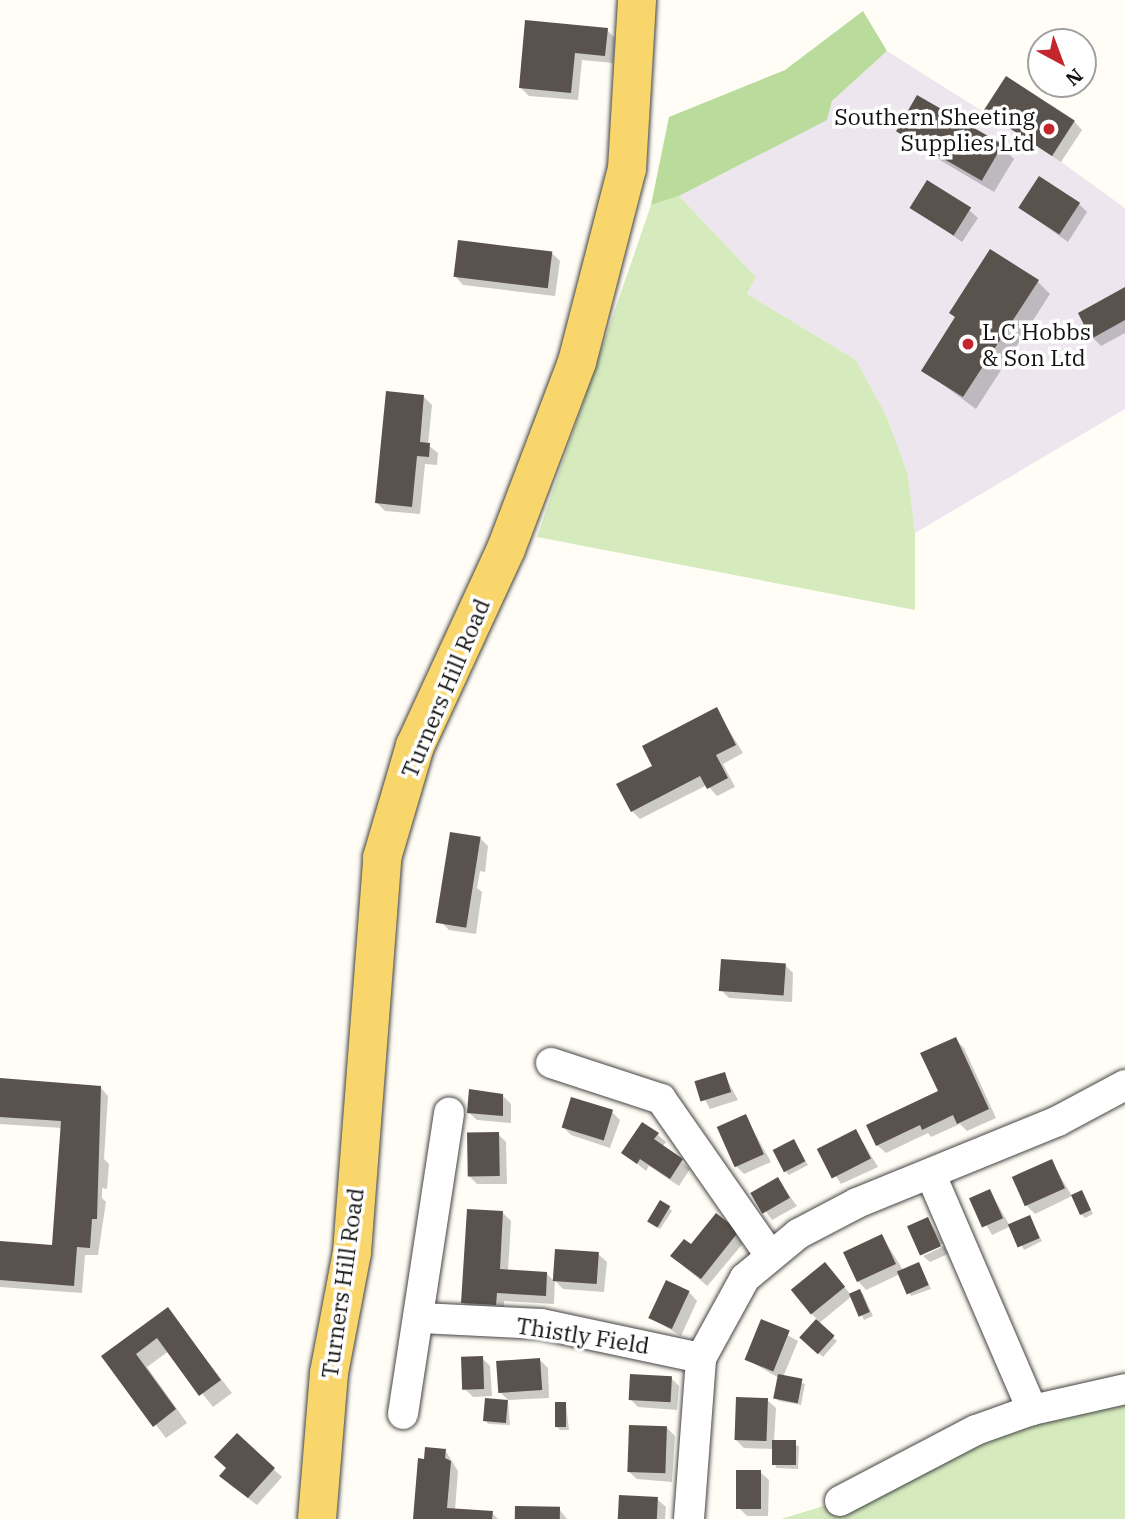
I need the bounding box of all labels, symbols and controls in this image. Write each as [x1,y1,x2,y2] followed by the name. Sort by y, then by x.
[1027,28,1097,98] north arrow
[1061,63,1088,91] text: N
[834,102,1035,156] place label: Southern Sheeting Supplies Ltd
[1041,121,1057,137] marker: Southern Sheeting Supplies Ltd
[982,317,1091,371] place label: L C Hobbs & Son Ltd
[960,336,976,352] marker: L C Hobbs & Son Ltd
[395,594,495,782] street label: Turners Hill Road
[315,1186,369,1380] street label: Turners Hill Road
[514,1311,652,1359] street label: Thistly Field

